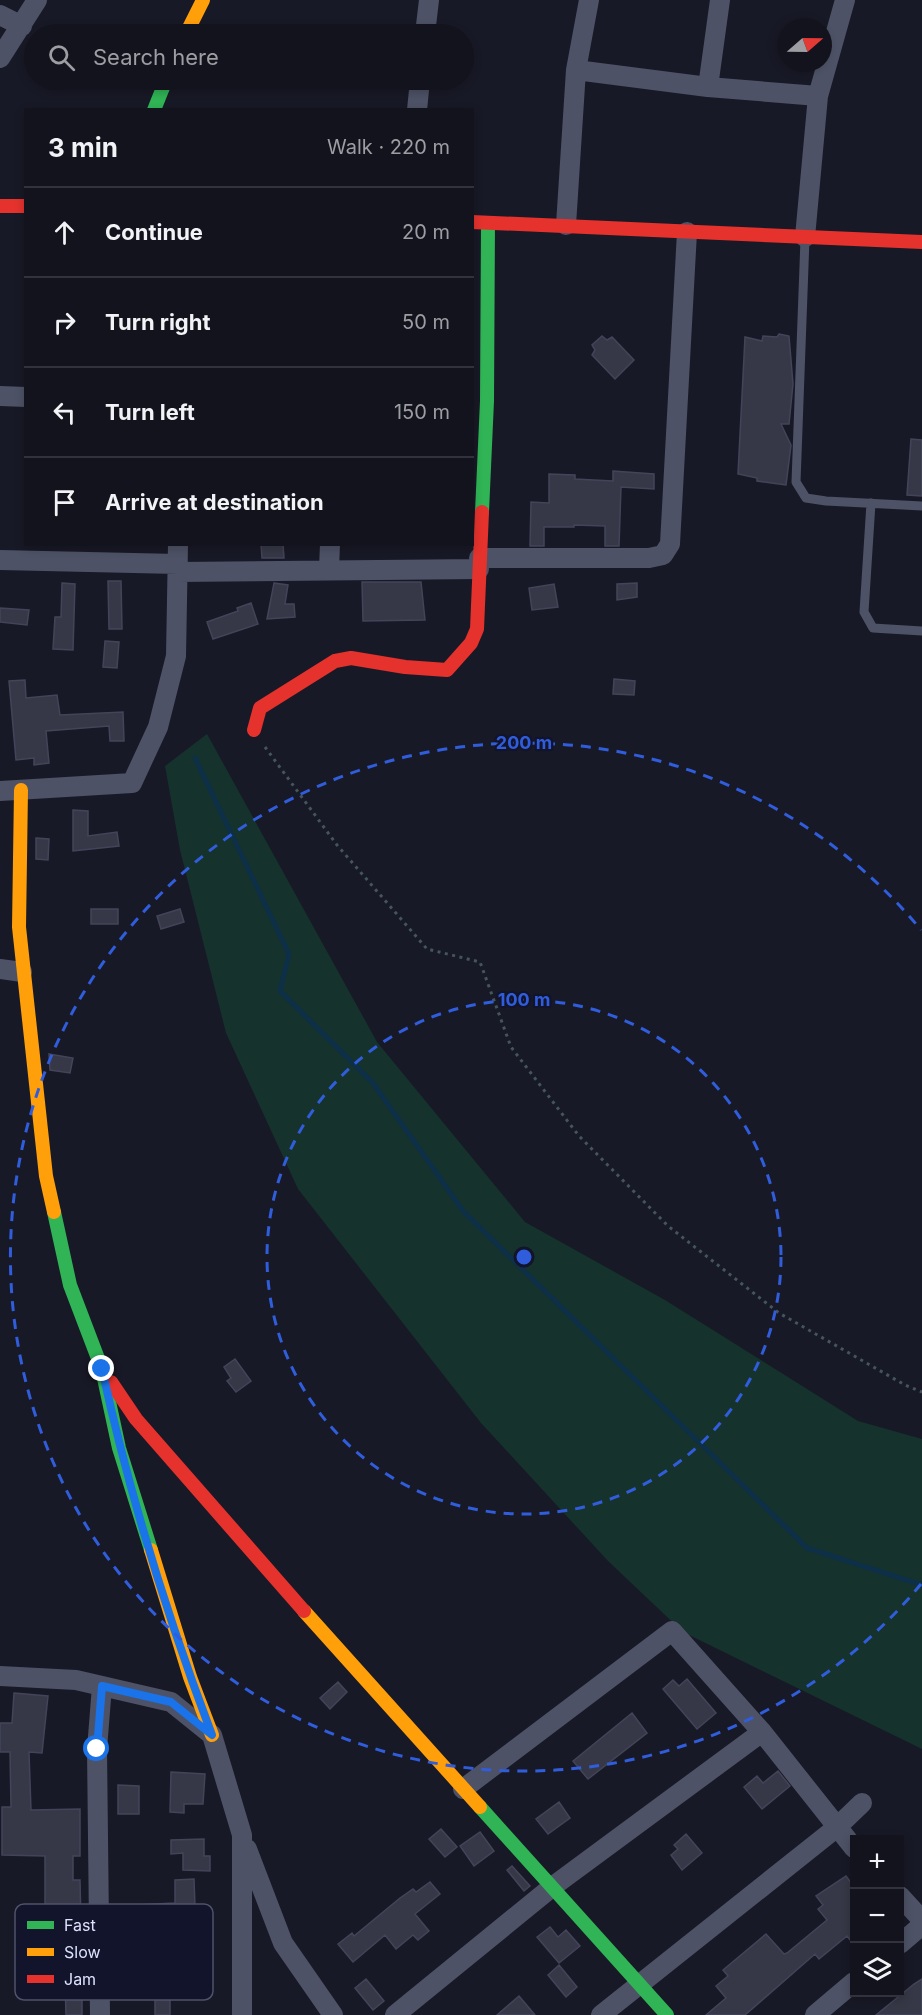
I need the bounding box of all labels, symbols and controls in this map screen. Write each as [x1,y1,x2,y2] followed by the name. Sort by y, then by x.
[778,18,832,72] north arrow
[24,24,474,90] search box
[45,41,78,74] icon: search
[93,44,219,70] text: Search here
[48,132,118,163] text: 3 min
[327,135,450,159] text: Walk · 220 m
[48,216,81,249] icon: ahead
[105,219,203,245] text: Continue
[402,220,450,244] text: 20 m
[48,306,81,339] icon: right
[105,309,211,335] text: Turn right
[402,310,450,334] text: 50 m
[48,396,81,429] icon: left
[105,399,195,425] text: Turn left
[394,400,450,424] text: 150 m
[48,486,81,519] icon: arrive
[105,489,324,515] text: Arrive at destination
[496,732,552,753] text: 200 m
[498,989,550,1010] text: 100 m
[514,1247,534,1267] centre of rings
[88,1355,114,1381] route end
[83,1735,109,1761] route start
[850,1835,904,1997] map controls
[850,1835,904,1889] button: +
[850,1889,904,1943] button: −
[15,1904,213,2000] legend
[64,1915,96,1935] text: Fast
[64,1942,101,1962] text: Slow
[850,1943,904,1997] button: layers
[64,1969,96,1989] text: Jam

